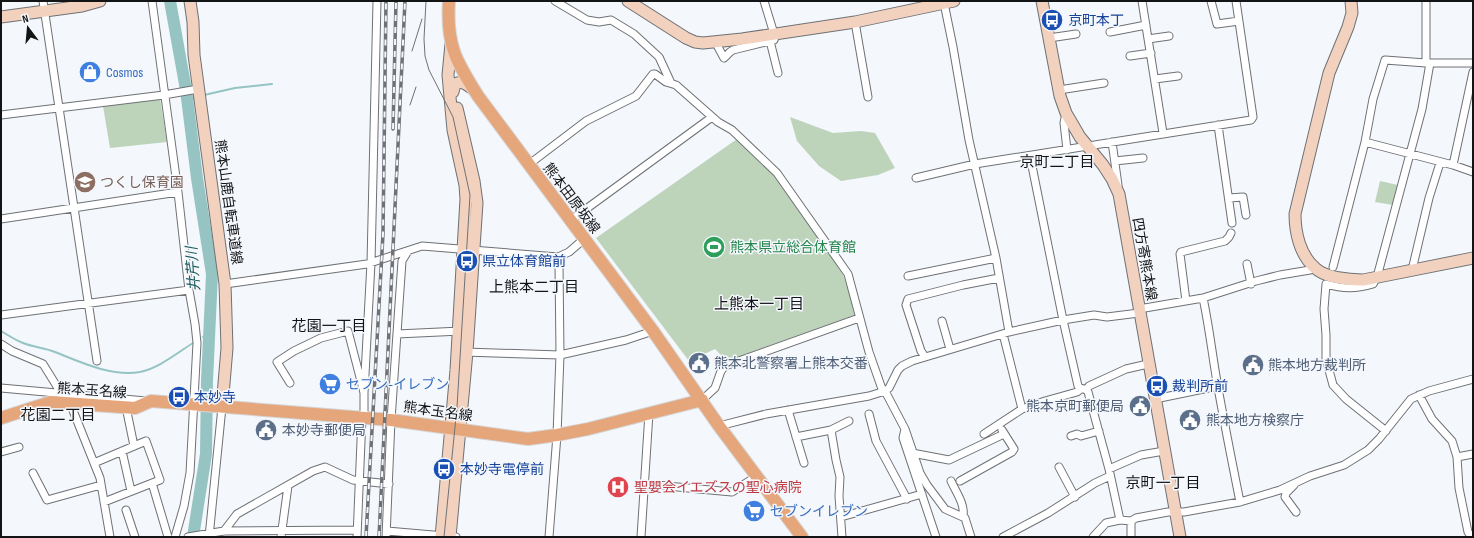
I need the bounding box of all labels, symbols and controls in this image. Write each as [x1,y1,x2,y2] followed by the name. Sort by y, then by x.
[1039,7,1065,33] bus stop icon: 京町本丁
[8,8,48,48] north arrow
[21,12,30,26] text: N
[1068,12,1124,29] place label: 京町本丁
[77,59,103,85] shop icon: Cosmos
[106,64,143,81] place label: Cosmos
[211,138,246,266] street label: 熊本山鹿自転車道線
[1019,153,1095,172] district label: 京町二丁目
[540,160,604,237] street label: 熊本田原坂線
[72,169,98,195] school or university icon: つくし保育園
[100,174,184,191] place label: つくし保育園
[1129,216,1160,302] street label: 四方寄熊本線
[701,234,727,260] sports icon: 熊本県立総合体育館
[730,239,856,256] place label: 熊本県立総合体育館
[182,244,205,292] water label: 井芹川
[454,248,480,274] bus stop icon: 県立体育館前
[482,253,566,270] place label: 県立体育館前
[489,278,579,297] district label: 上熊本二丁目
[714,295,804,314] district label: 上熊本一丁目
[291,317,367,336] district label: 花園一丁目
[686,350,712,376] public building icon: 熊本北警察署上熊本交番
[1240,352,1266,378] public building icon: 熊本地方裁判所
[714,355,868,372] place label: 熊本北警察署上熊本交番
[1268,357,1366,374] place label: 熊本地方裁判所
[317,371,343,397] supermarket icon: セブン-イレブン
[1144,373,1170,399] bus stop icon: 裁判所前
[346,376,449,393] place label: セブン-イレブン
[1172,378,1228,395] place label: 裁判所前
[56,380,127,401] street label: 熊本玉名線
[166,384,192,410] bus stop icon: 本妙寺
[194,389,236,406] place label: 本妙寺
[1127,393,1153,419] public building icon: 熊本京町郵便局
[402,398,474,425] street label: 熊本玉名線
[1026,398,1124,415] place label: 熊本京町郵便局
[20,406,96,425] district label: 花園二丁目
[1177,407,1203,433] public building icon: 熊本地方検察庁
[1206,412,1304,429] place label: 熊本地方検察庁
[253,417,279,443] public building icon: 本妙寺郵便局
[282,422,366,439] place label: 本妙寺郵便局
[431,456,457,482] bus stop icon: 本妙寺電停前
[460,461,544,478] place label: 本妙寺電停前
[605,474,631,500] hospital icon: 聖嬰会イエズスの聖心病院
[1125,474,1201,493] district label: 京町一丁目
[634,479,802,496] place label: 聖嬰会イエズスの聖心病院
[741,498,767,524] supermarket icon: セブンイレブン
[770,503,868,520] place label: セブンイレブン

